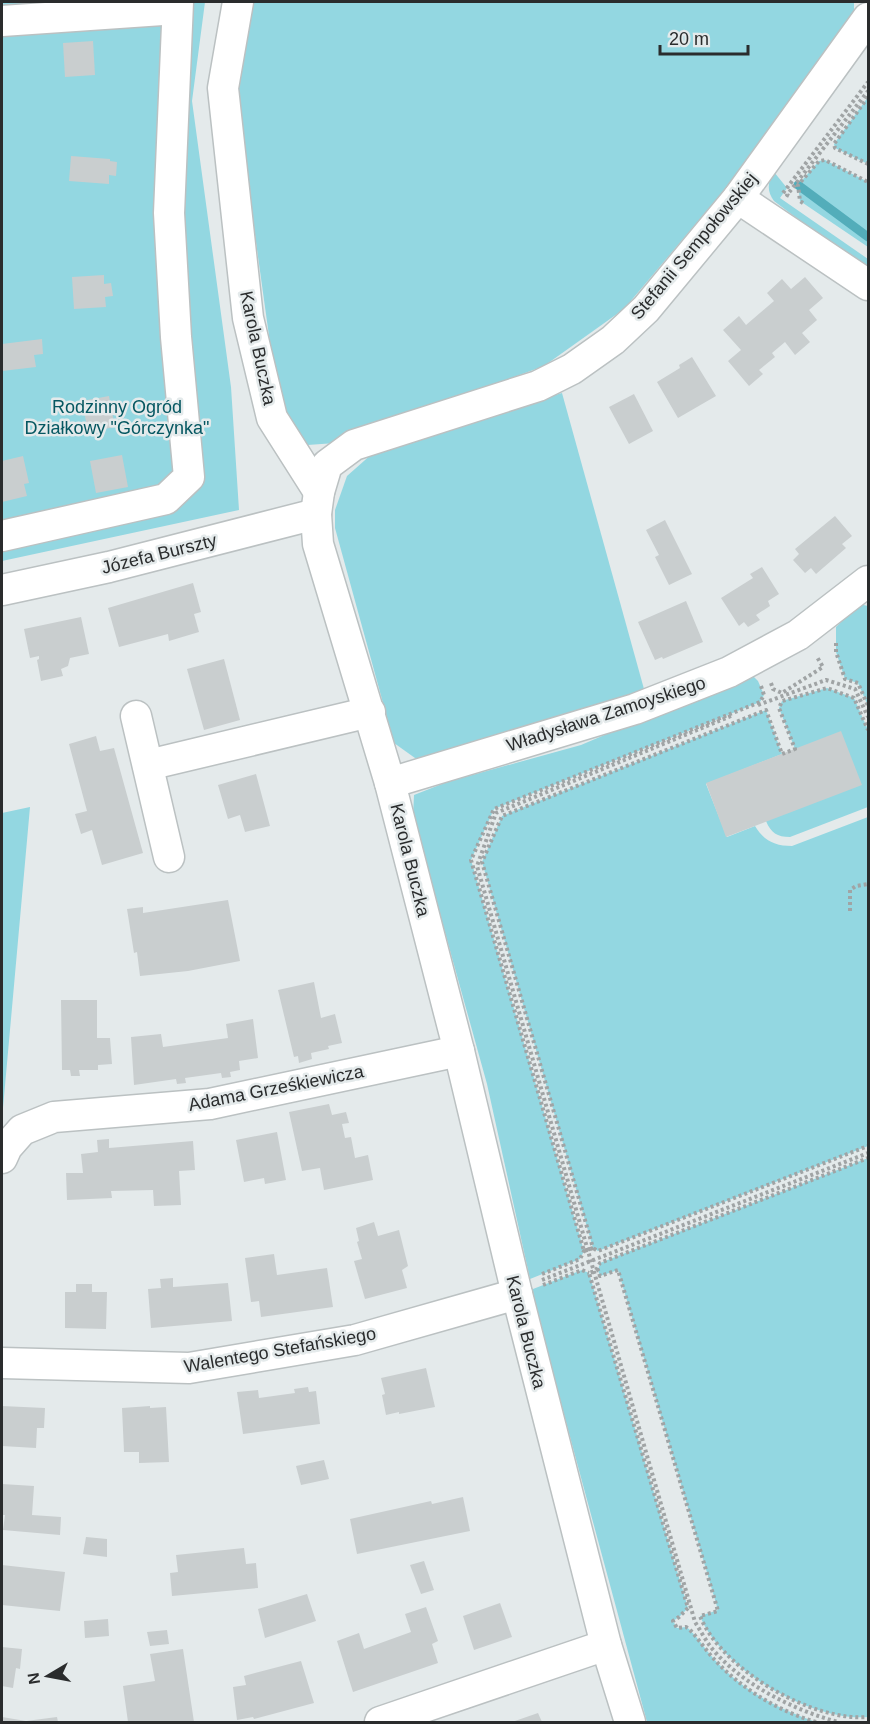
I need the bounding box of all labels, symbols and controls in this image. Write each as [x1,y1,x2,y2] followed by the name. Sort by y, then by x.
[660,18,748,56] scale bar
[669,29,709,49] text: 20 m
[627,169,761,323] street label: Stefanii Sempołowskiej
[236,289,280,408] street label: Karola Buczka
[25,397,209,438] park label: Rodzinny Ogród Działkowy "Górczynka"
[99,530,219,578] street label: Józefa Burszty
[504,672,708,756] street label: Władysława Zamoyskiego
[386,801,434,920] street label: Karola Buczka
[187,1061,366,1115] street label: Adama Grześkiewicza
[502,1273,550,1392] street label: Karola Buczka
[183,1323,377,1377] street label: Walentego Stefańskiego
[18,1646,78,1706] north arrow
[24,1671,43,1686] text: N

